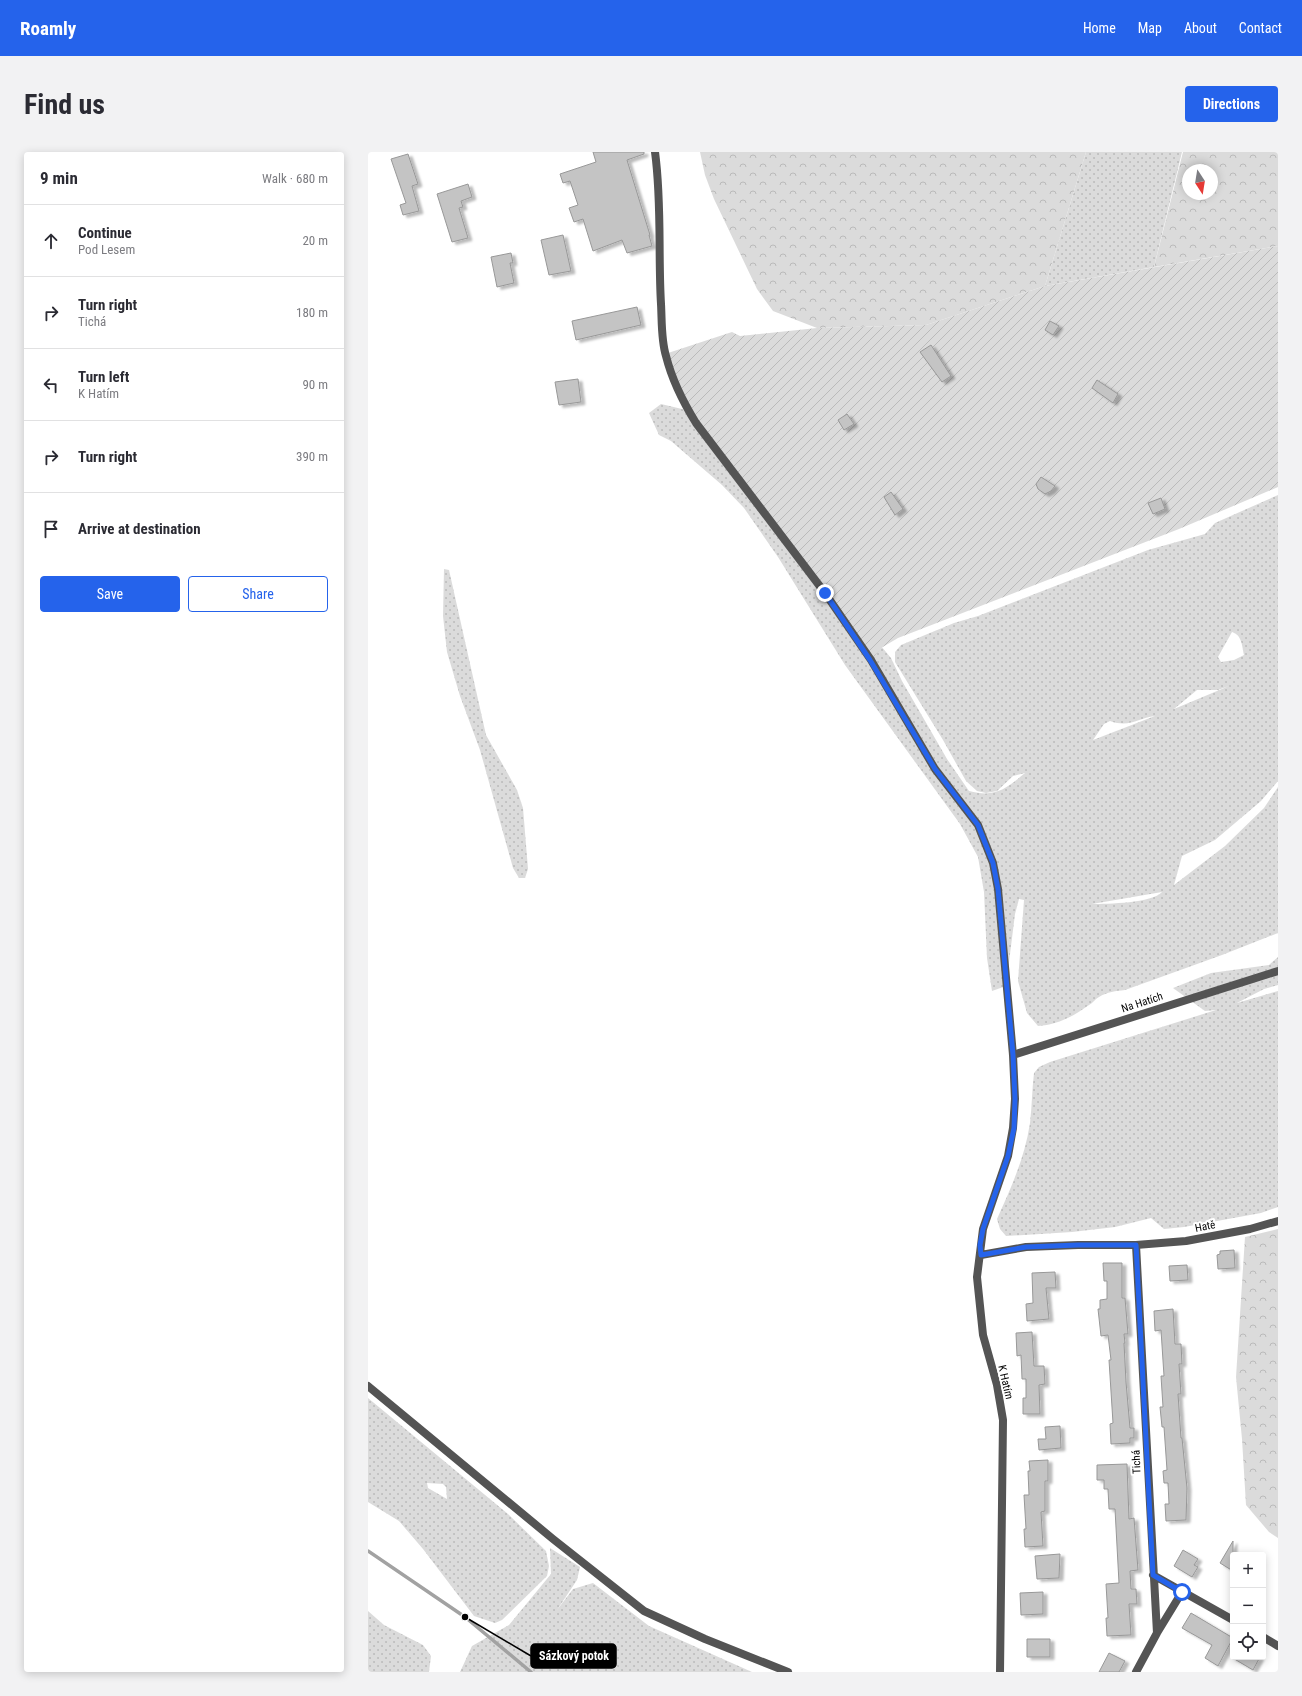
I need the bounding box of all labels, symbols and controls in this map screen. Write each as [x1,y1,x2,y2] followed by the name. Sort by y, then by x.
[20,17,76,40] text: Roamly
[1083,20,1116,36] text: Home
[1138,20,1162,36] text: Map
[1184,20,1217,36] text: About
[1239,20,1282,36] text: Contact
[1185,86,1278,122] button: Directions
[24,88,105,121] text: Find us
[1182,164,1218,200] north arrow
[40,168,78,188] text: 9 min
[262,171,328,186] text: Walk · 680 m
[78,224,132,242] text: Continue
[40,230,62,252] icon: ahead
[302,233,328,248] text: 20 m
[78,242,135,257] text: Pod Lesem
[78,296,137,314] text: Turn right
[40,302,62,324] icon: right
[296,305,328,320] text: 180 m
[78,314,106,329] text: Tichá
[78,368,129,386] text: Turn left
[40,374,62,396] icon: left
[302,377,328,392] text: 90 m
[78,386,119,401] text: K Hatím
[40,446,62,468] icon: right
[78,448,137,466] text: Turn right
[296,449,328,464] text: 390 m
[40,518,62,540] icon: arrive
[78,520,201,538] text: Arrive at destination
[40,576,180,612] button: Save
[188,576,328,612] button: Share
[816,584,834,602] route end
[1120,990,1165,1015] street label: Na Hatích
[1194,1218,1216,1235] street label: Hatě
[995,1364,1016,1401] street label: K Hatím
[1129,1450,1144,1474] street label: Tichá
[1230,1552,1266,1660] map controls
[1230,1552,1266,1588] button: +
[1173,1583,1191,1601] route start
[1230,1588,1266,1624] button: −
[1230,1624,1266,1660] button: locate
[531,1644,616,1668] callout: Sázkový potok
[539,1649,609,1663] text: Sázkový potok

